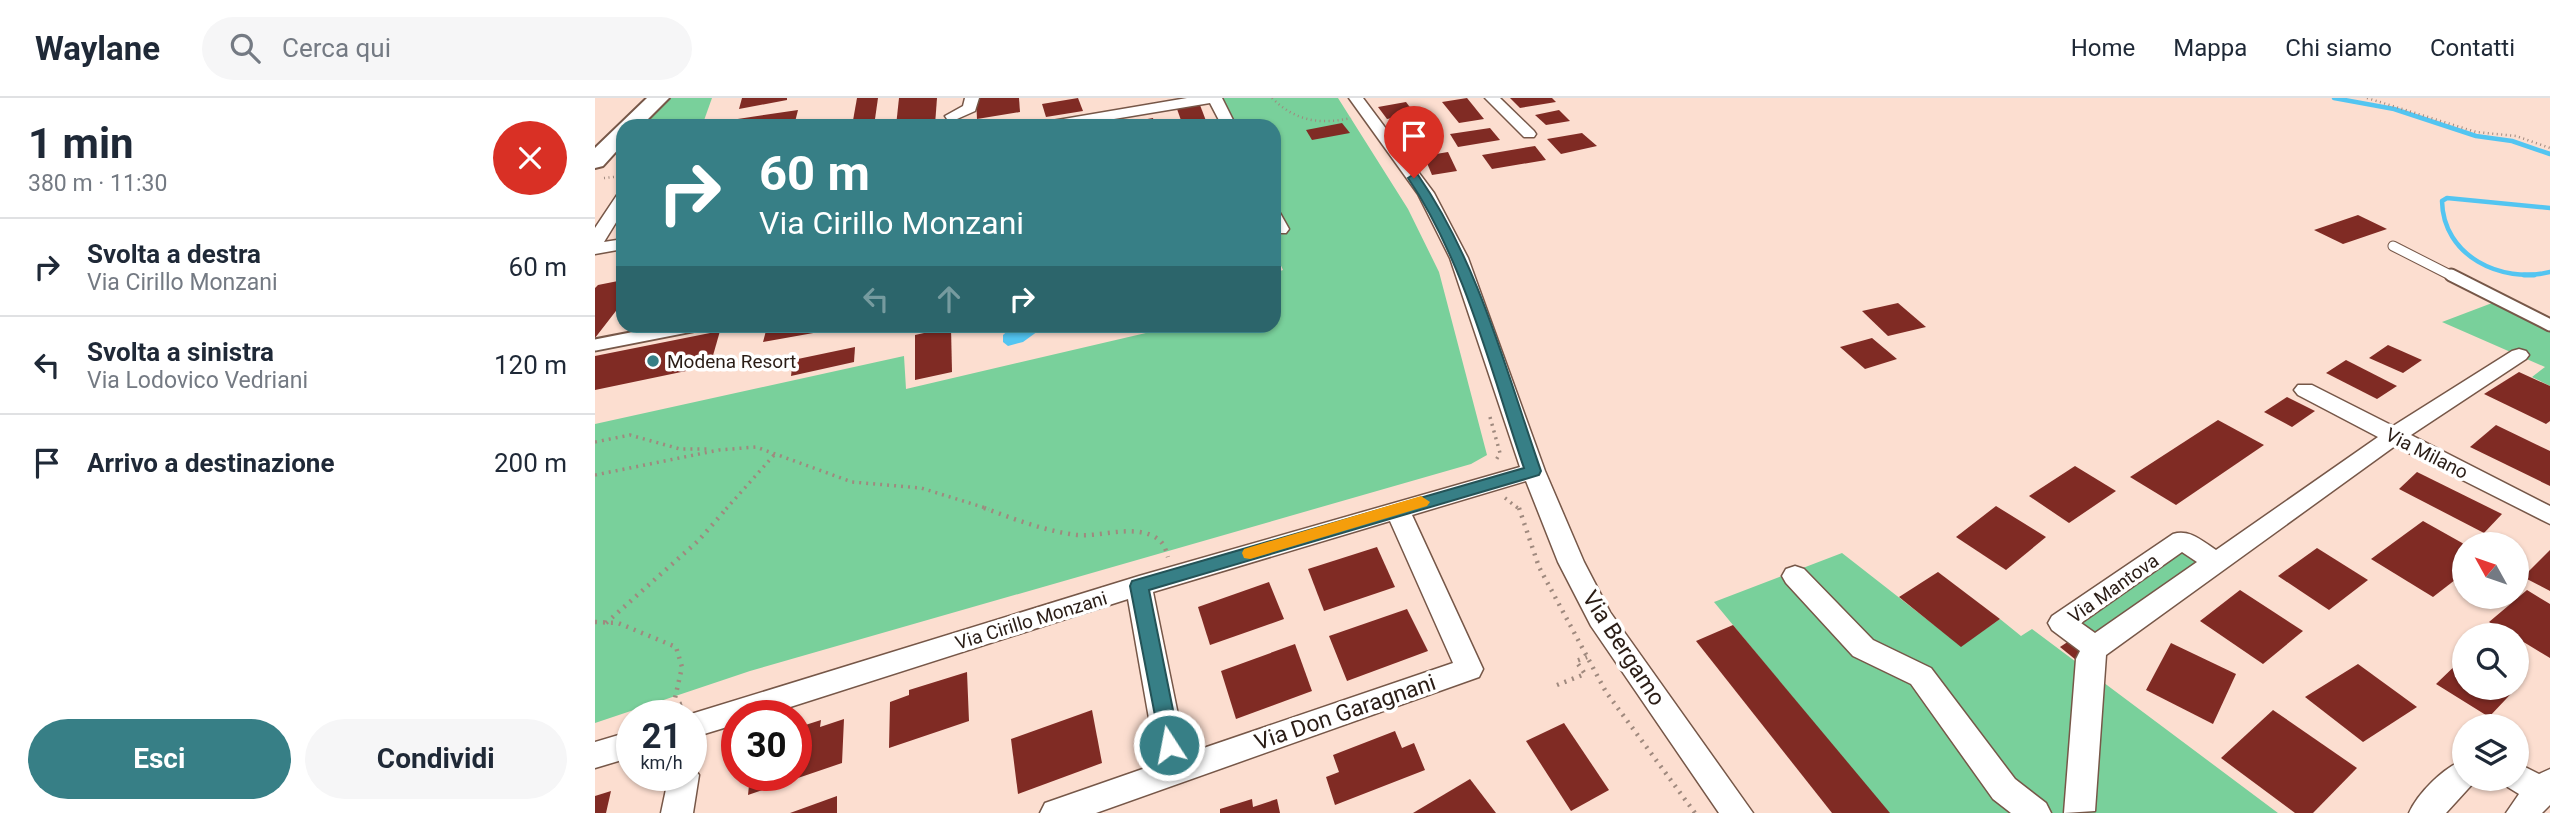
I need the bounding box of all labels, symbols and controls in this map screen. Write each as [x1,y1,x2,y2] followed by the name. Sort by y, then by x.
[202,17,692,80] search box
[35,29,160,68] text: Waylane
[226,29,264,67] icon: search
[282,33,391,63] text: Cerca qui
[2071,34,2135,62] text: Home
[2173,34,2247,62] text: Mappa
[2285,34,2392,62] text: Chi siamo
[2430,34,2515,62] text: Contatti
[1384,106,1444,178] pin
[1395,117,1433,155] icon: arrive
[28,119,134,168] text: 1 min
[493,121,567,195] button: close
[759,145,870,202] text: 60 m
[644,147,735,238] icon: right
[28,170,167,197] text: 380 m · 11:30
[759,204,1024,242] text: Via Cirillo Monzani
[87,239,261,269] text: Svolta a destra
[28,248,66,286] icon: right
[509,252,567,282] text: 60 m
[87,269,278,296] text: Via Cirillo Monzani
[857,280,895,318] icon: left
[930,280,968,318] icon: ahead
[1003,280,1041,318] icon: right
[87,337,274,367] text: Svolta a sinistra
[28,346,66,384] icon: left
[494,350,567,380] text: 120 m
[667,350,796,373] place label: Modena Resort
[645,353,661,369] marker: Modena Resort
[87,367,308,394] text: Via Lodovico Vedriani
[2382,423,2472,484] street label: Via Milano
[28,444,66,482] icon: arrive
[87,448,334,478] text: Arrivo a destinazione
[494,448,567,478] text: 200 m
[2452,532,2529,609] north arrow
[2452,532,2529,791] map controls
[2064,549,2163,628] street label: Via Mantova
[953,586,1110,654] street label: Via Cirillo Monzani
[1577,586,1671,711] street label: Via Bergamo
[2452,623,2529,700] button: search
[1251,669,1439,756] street label: Via Don Garagnani
[721,700,812,791] speed limit sign: 30
[1132,708,1206,782] position arrow
[2452,714,2529,791] button: layers
[641,716,682,757] text: 21
[28,719,291,799] button: Esci
[305,719,567,799] button: Condividi
[640,752,683,773] text: km/h

